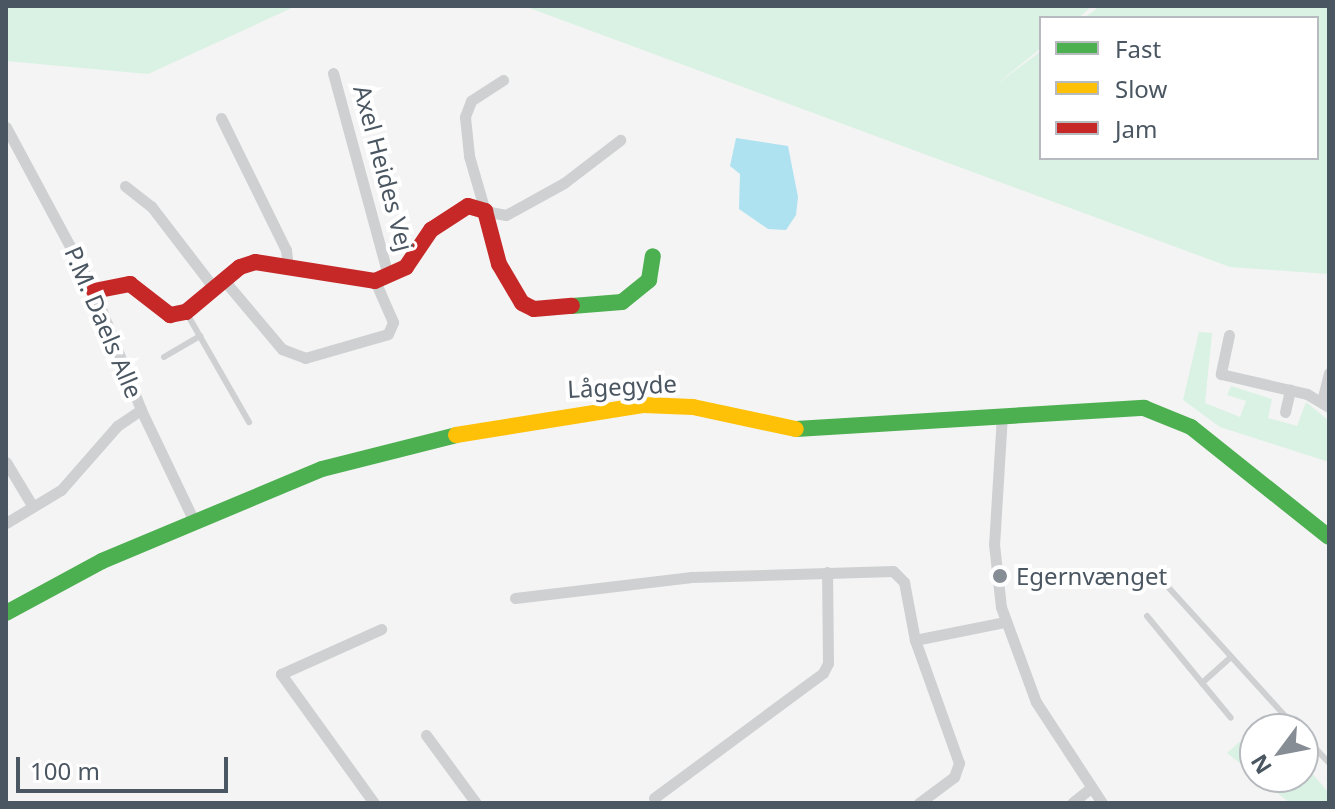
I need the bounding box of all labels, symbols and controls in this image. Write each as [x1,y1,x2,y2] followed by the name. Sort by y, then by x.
[1039,16,1319,160] legend
[1115,32,1161,65] text: Fast
[1115,72,1167,105] text: Slow
[348,82,420,254] street label: Axel Heides Vej
[1115,112,1157,145] text: Jam
[59,242,149,402] street label: P.M. Daels Alle
[567,369,677,403] street label: Lågegyde
[1016,562,1167,590] place label: Egernvænget
[991,567,1009,585] marker: Egernvænget
[1239,713,1319,793] north arrow
[20,741,232,791] scale bar
[1243,749,1278,780] text: N
[30,754,100,787] text: 100 m

